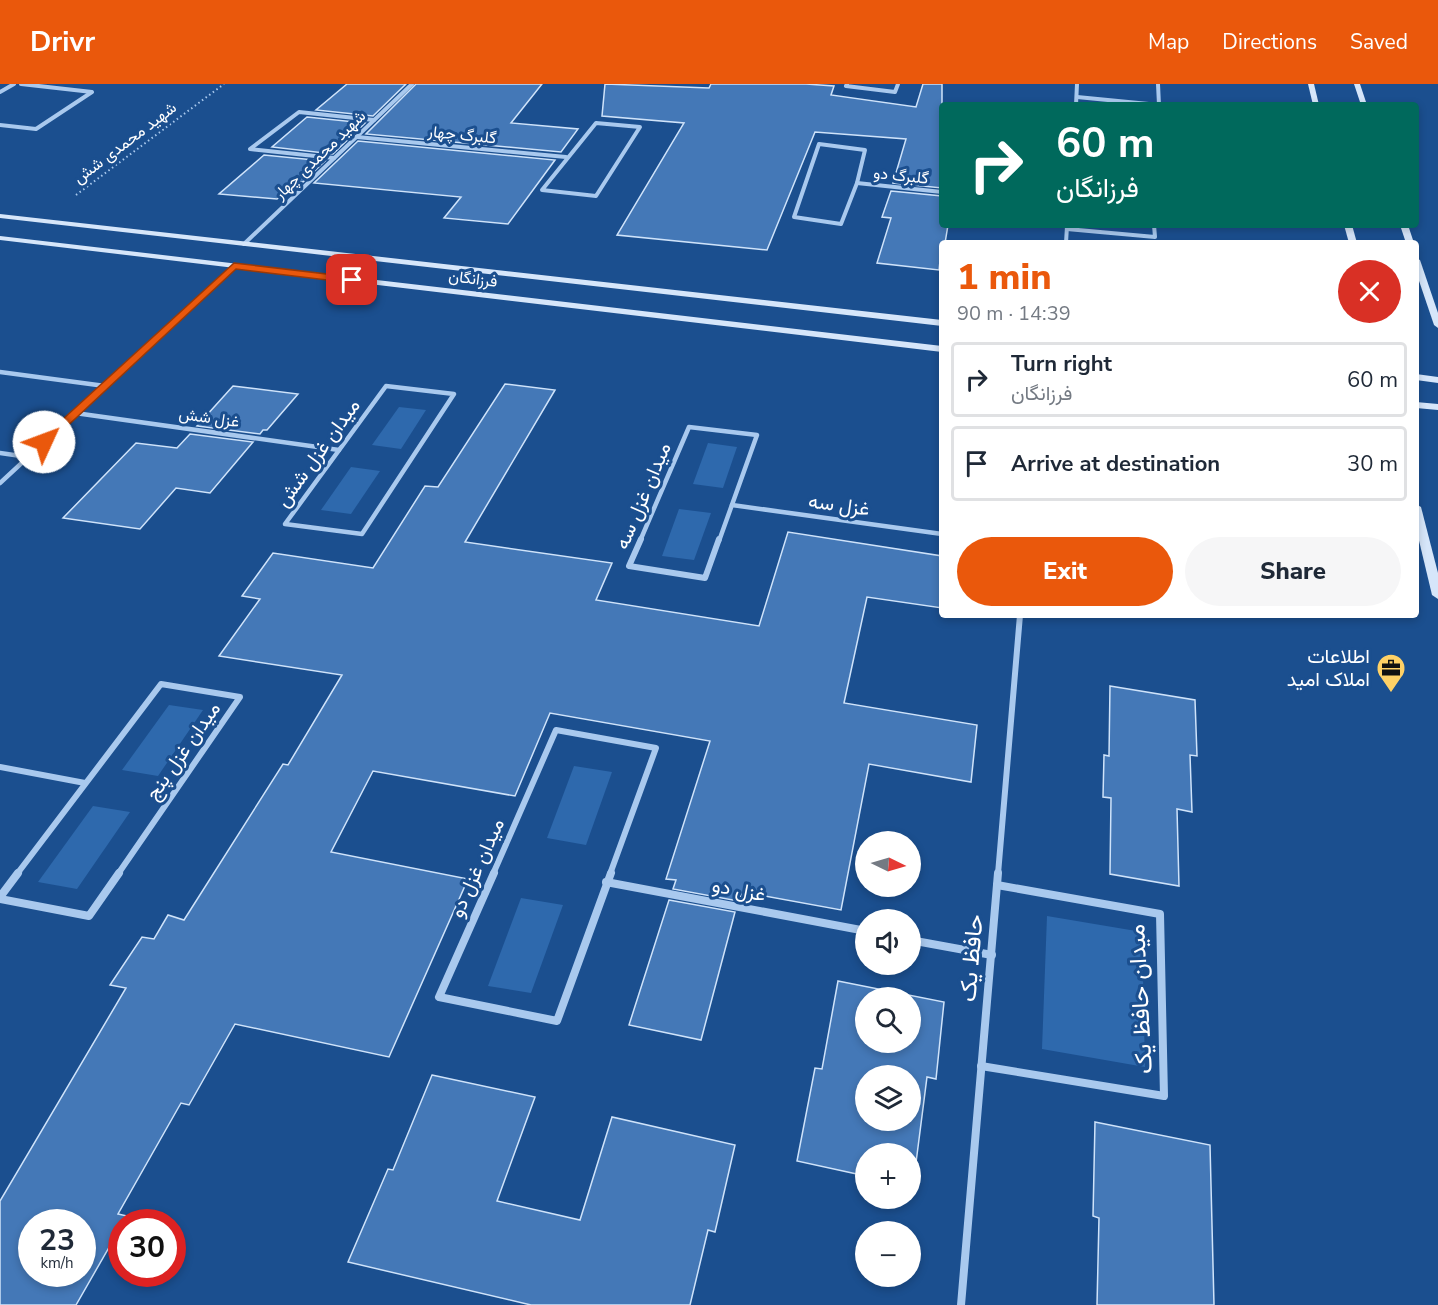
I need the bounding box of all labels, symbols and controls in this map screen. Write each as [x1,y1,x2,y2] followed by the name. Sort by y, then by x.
[30,23,95,61] text: Drivr
[1148,28,1189,56] text: Map
[1222,28,1317,56] text: Directions
[1350,28,1408,56] text: Saved
[69,97,181,189] street label: شهید محمدی شش
[269,105,371,205] street label: شهید محمدی چهار
[1056,115,1155,172] text: 60 m
[426,120,497,150] street label: گلبرگ چهار
[957,126,1035,204] icon: right
[872,162,930,190] street label: گلبرگ دو
[1056,170,1139,207] text: فرزانگان
[957,253,1052,302] text: 1 min
[326,254,377,305] pin
[1338,260,1401,323] button: close
[335,263,368,296] icon: arrive
[447,265,499,293] street label: فرزانگان
[957,300,1071,327] text: 90 m · 14:39
[1011,349,1112,379] text: Turn right
[960,363,993,396] icon: right
[1347,365,1398,395] text: 60 m
[1011,380,1072,407] text: فرزانگان
[269,393,367,513] street label: میدان غزل شش
[177,403,241,433] street label: غزل شش
[12,410,76,474] position arrow
[608,438,678,554] street label: میدان غزل سه
[960,447,993,480] icon: arrive
[1011,449,1220,479] text: Arrive at destination
[1347,449,1398,479] text: 30 m
[807,487,871,523] street label: غزل سه
[957,537,1173,606] button: Exit
[1185,537,1401,606] button: Share
[1287,643,1370,693] place label: اطلاعات املاک امید
[1375,652,1407,694] office icon: اطلاعات املاک امید
[139,697,227,805] street label: میدان غزل پنج
[443,814,511,922] street label: میدان غزل دو
[855,831,921,897] north arrow
[855,831,921,1287] map controls
[710,872,768,908] street label: غزل دو
[855,909,921,975] button: sound
[951,913,991,1003] street label: حافظ یک
[1120,923,1160,1075] street label: میدان حافظ یک
[855,987,921,1053] button: search
[855,1065,921,1131] button: layers
[855,1143,921,1209] button: +
[108,1209,186,1287] speed limit sign: 30
[39,1220,75,1261] text: 23
[855,1221,921,1287] button: −
[40,1253,74,1273] text: km/h

